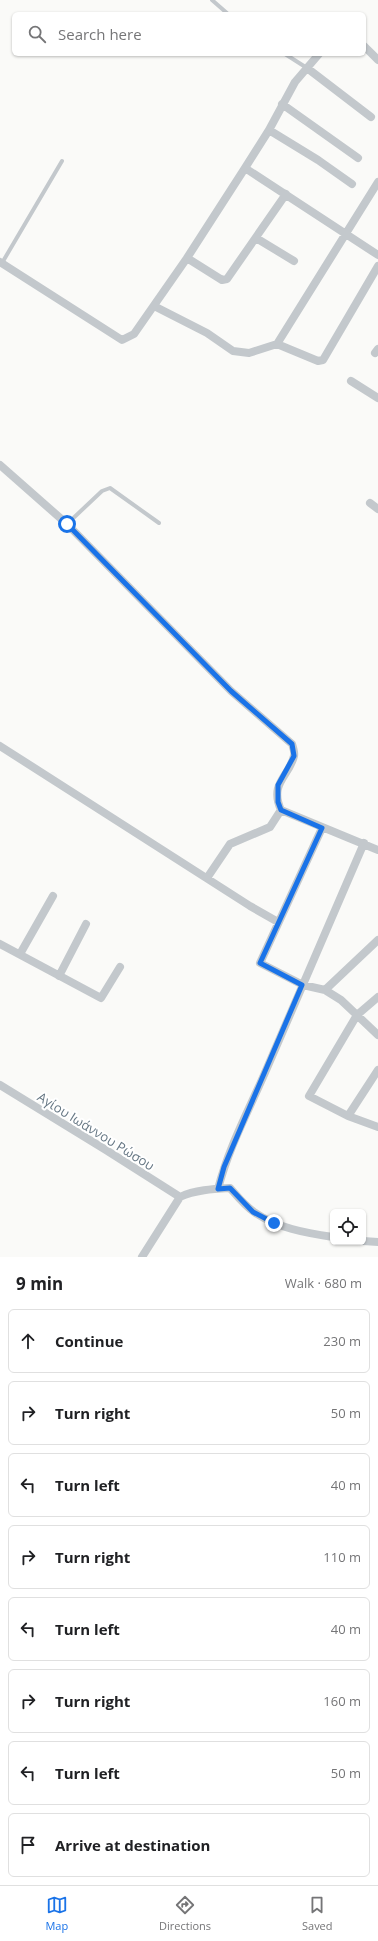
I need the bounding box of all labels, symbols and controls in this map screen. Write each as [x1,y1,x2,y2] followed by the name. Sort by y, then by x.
[12,12,366,56] search box
[26,23,48,45] icon: search
[58,24,142,44] text: Search here
[58,515,76,533] route start
[34,1088,158,1174] street label: Αγίου Ιωάννου Ρώσου
[330,1209,366,1245] map controls
[330,1209,366,1245] button: locate
[265,1214,283,1232] route end
[16,1272,63,1295] text: 9 min
[285,1274,362,1292] text: Walk · 680 m
[17,1330,39,1352] icon: ahead
[55,1331,123,1351] text: Continue
[323,1332,361,1350] text: 230 m
[17,1402,39,1424] icon: right
[55,1403,130,1423] text: Turn right
[331,1404,361,1422] text: 50 m
[17,1474,39,1496] icon: left
[55,1475,120,1495] text: Turn left
[331,1476,361,1494] text: 40 m
[17,1546,39,1568] icon: right
[55,1547,130,1567] text: Turn right
[323,1548,361,1566] text: 110 m
[17,1618,39,1640] icon: left
[55,1619,120,1639] text: Turn left
[331,1620,361,1638] text: 40 m
[17,1690,39,1712] icon: right
[55,1691,130,1711] text: Turn right
[323,1692,361,1710] text: 160 m
[17,1762,39,1784] icon: left
[55,1763,120,1783] text: Turn left
[331,1764,361,1782] text: 50 m
[17,1834,39,1856] icon: arrive
[55,1835,210,1855] text: Arrive at destination
[45,1894,68,1933] tab: Map
[159,1894,211,1933] tab: Directions
[302,1894,333,1933] tab: Saved

